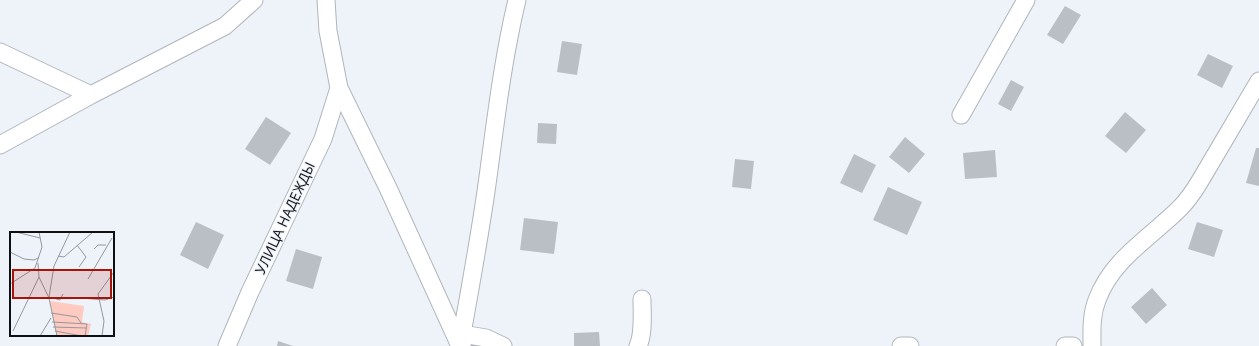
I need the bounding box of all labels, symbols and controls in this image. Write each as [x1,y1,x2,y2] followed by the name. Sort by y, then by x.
[250,159,319,277] street label: УЛИЦА НАДЕЖДЫ
[10,232,114,336] inset map

